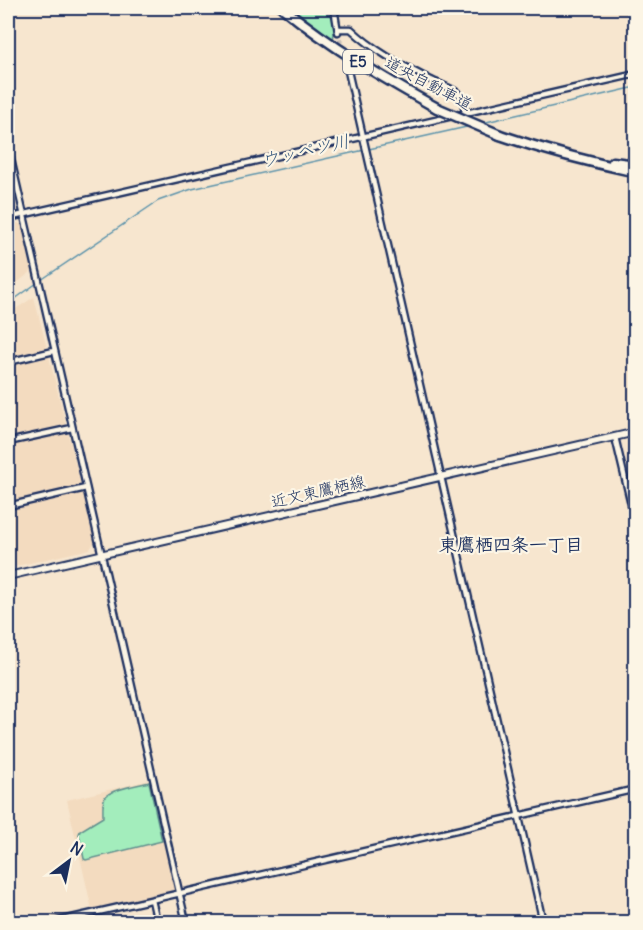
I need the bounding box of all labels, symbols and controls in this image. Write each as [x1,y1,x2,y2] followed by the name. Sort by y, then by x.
[343,50,373,74] road number: E5
[382,52,476,114] street label: 道央自動車道
[258,129,351,172] water label: ウッペツ川
[269,470,367,512] street label: 近文東鷹栖線
[439,533,583,556] district label: 東鷹栖四条一丁目
[39,831,99,891] north arrow
[67,837,87,860] text: N

